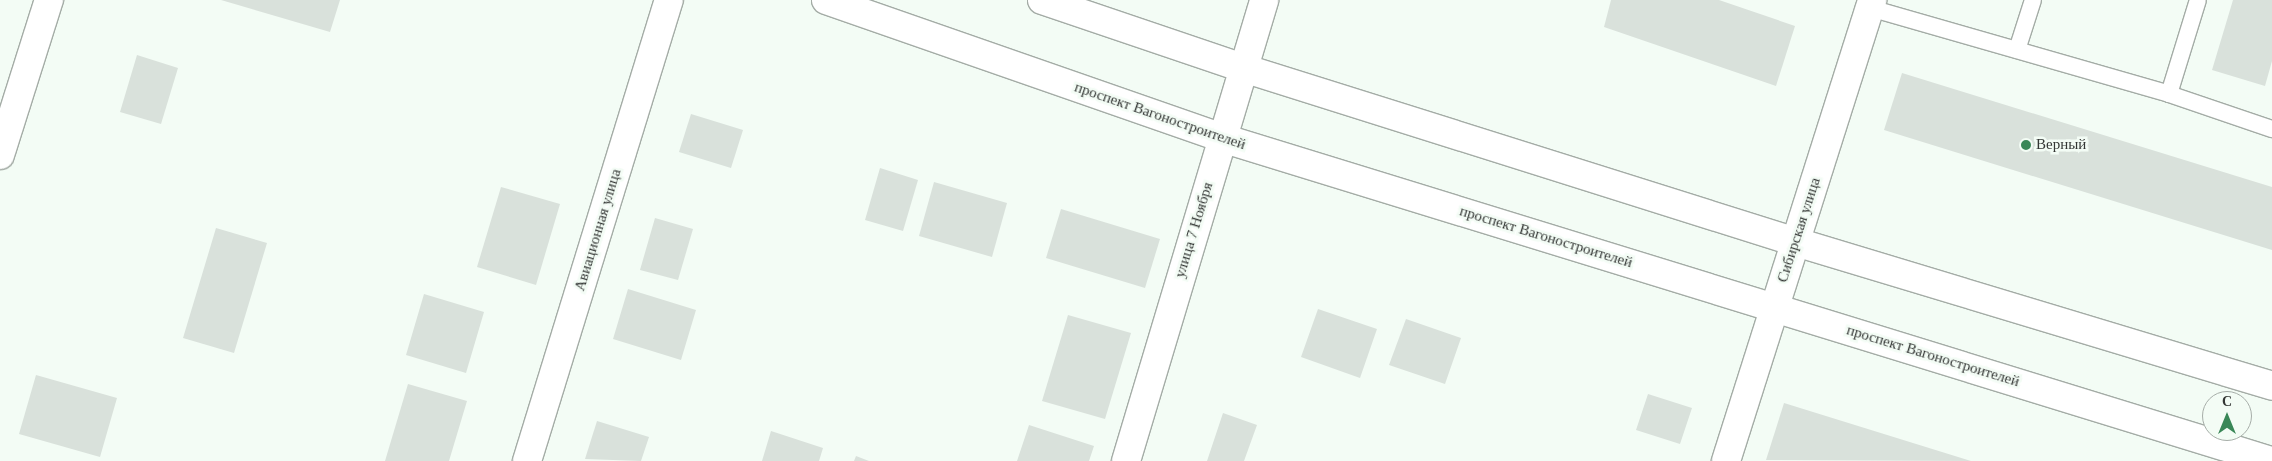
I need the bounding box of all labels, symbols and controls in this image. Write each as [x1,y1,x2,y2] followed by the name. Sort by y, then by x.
[1072,78,1248,154] street label: проспект Вагоностроителей
[2036,136,2086,154] place label: Верный
[2020,139,2032,151] marker: Верный
[571,167,625,293] street label: Авиационная улица
[1774,175,1824,285] street label: Сибирская улица
[1171,180,1217,280] street label: улица 7 Ноября
[1457,202,1635,272] street label: проспект Вагоностроителей
[1844,321,2022,391] street label: проспект Вагоностроителей
[2202,391,2252,441] north arrow
[2222,394,2232,409] text: С

